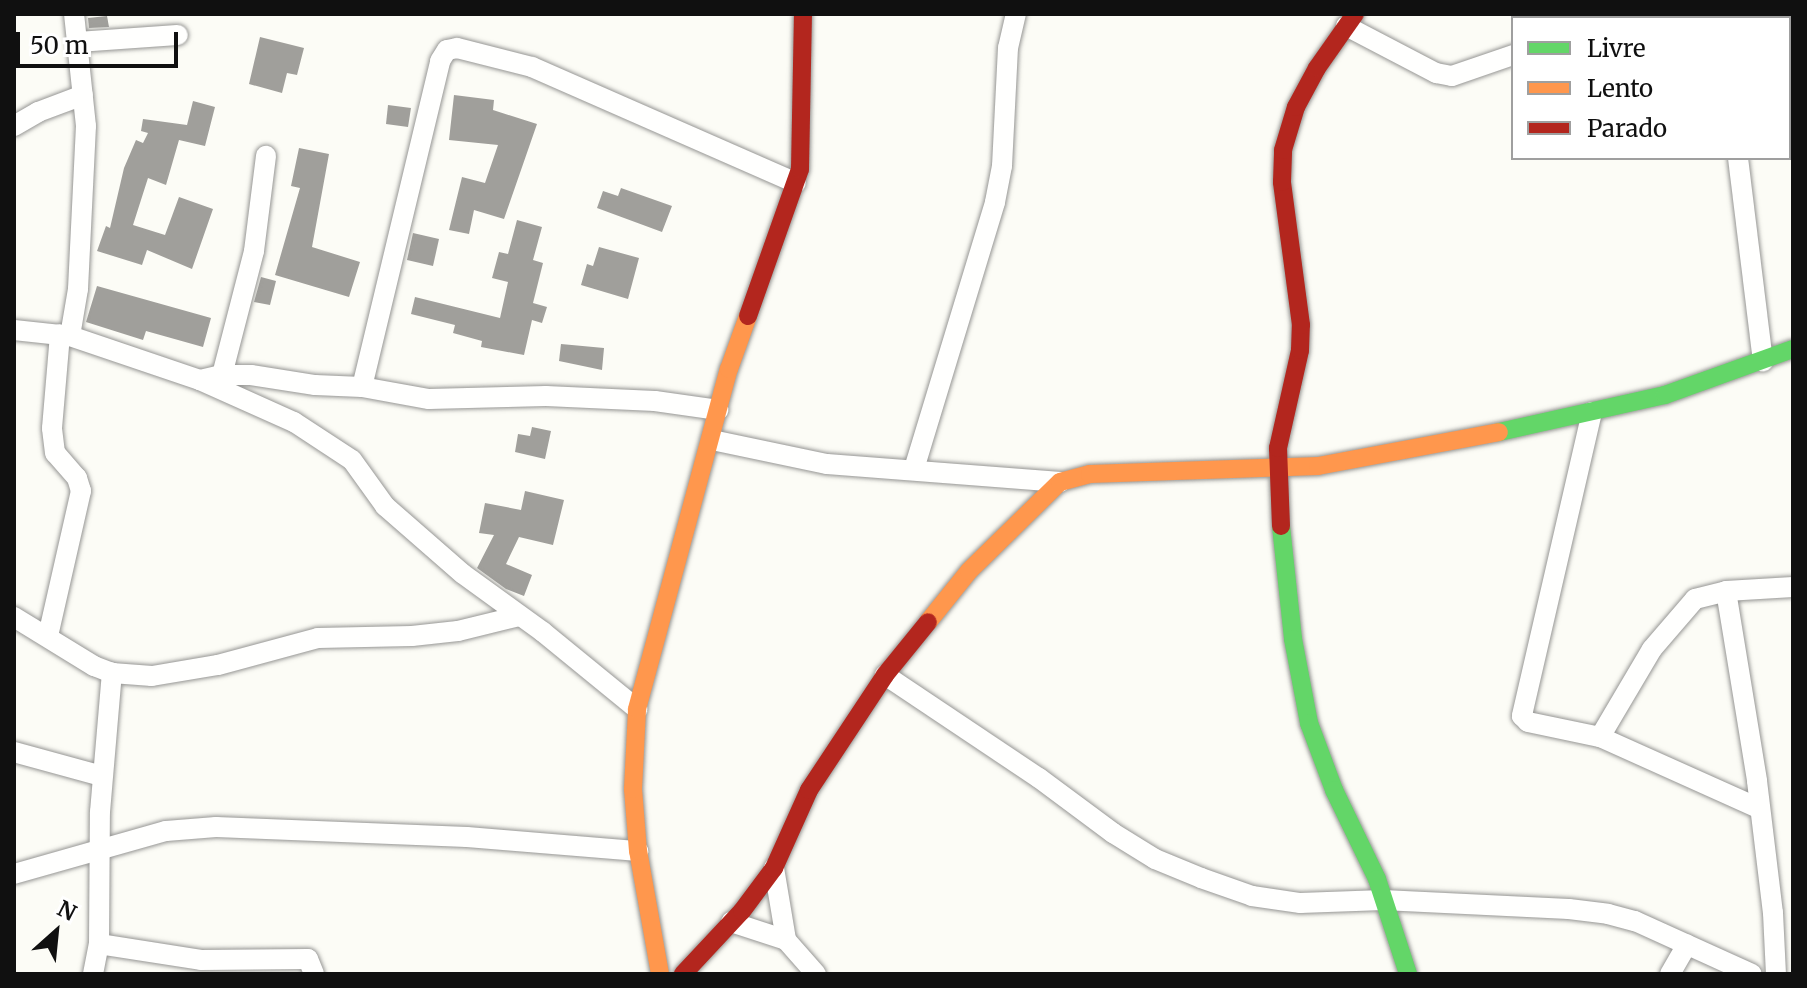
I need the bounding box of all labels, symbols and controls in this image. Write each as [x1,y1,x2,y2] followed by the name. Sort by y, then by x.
[20,16,182,66] scale bar
[1511,16,1791,160] legend
[30,30,89,61] text: 50 m
[1587,33,1646,64] text: Livre
[1587,73,1653,104] text: Lento
[1587,113,1667,144] text: Parado
[16,892,96,972] north arrow
[53,894,81,927] text: N

